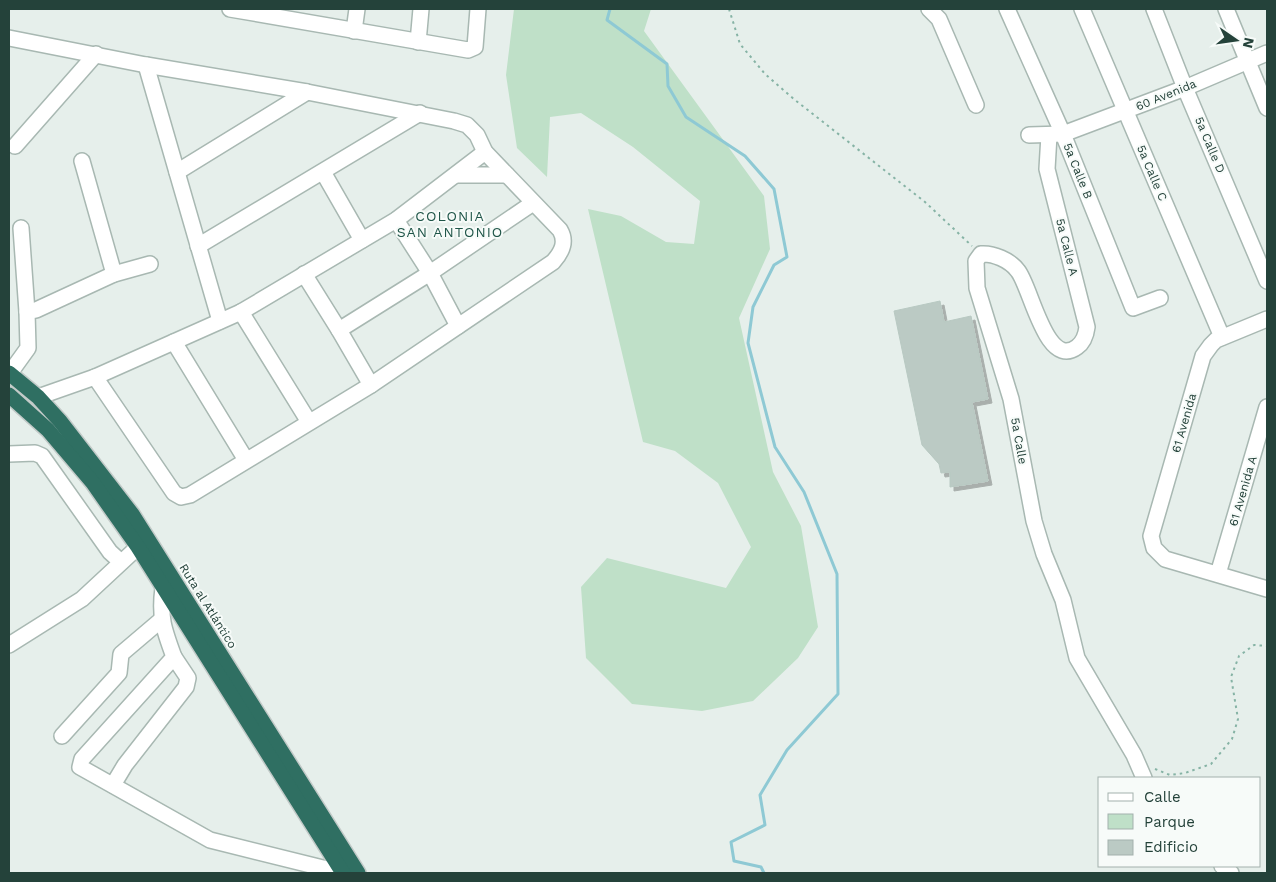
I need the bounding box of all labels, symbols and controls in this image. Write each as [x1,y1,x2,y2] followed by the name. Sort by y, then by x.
[1211,15,1261,65] north arrow
[1240,36,1258,50] text: N
[1134,76,1198,113] street label: 60 Avenida
[1192,115,1228,175] street label: 5a Calle D
[1060,141,1096,201] street label: 5a Calle B
[1134,143,1170,203] street label: 5a Calle C
[397,208,503,240] district label: COLONIA SAN ANTONIO
[1053,217,1081,277] street label: 5a Calle A
[1169,391,1199,454] street label: 61 Avenida
[1008,417,1030,465] street label: 5a Calle
[1226,454,1260,528] street label: 61 Avenida A
[176,561,240,651] street label: Ruta al Atlántico
[1098,777,1261,867] legend
[1144,788,1181,806] text: Calle
[1144,813,1195,831] text: Parque
[1144,838,1198,856] text: Edificio

